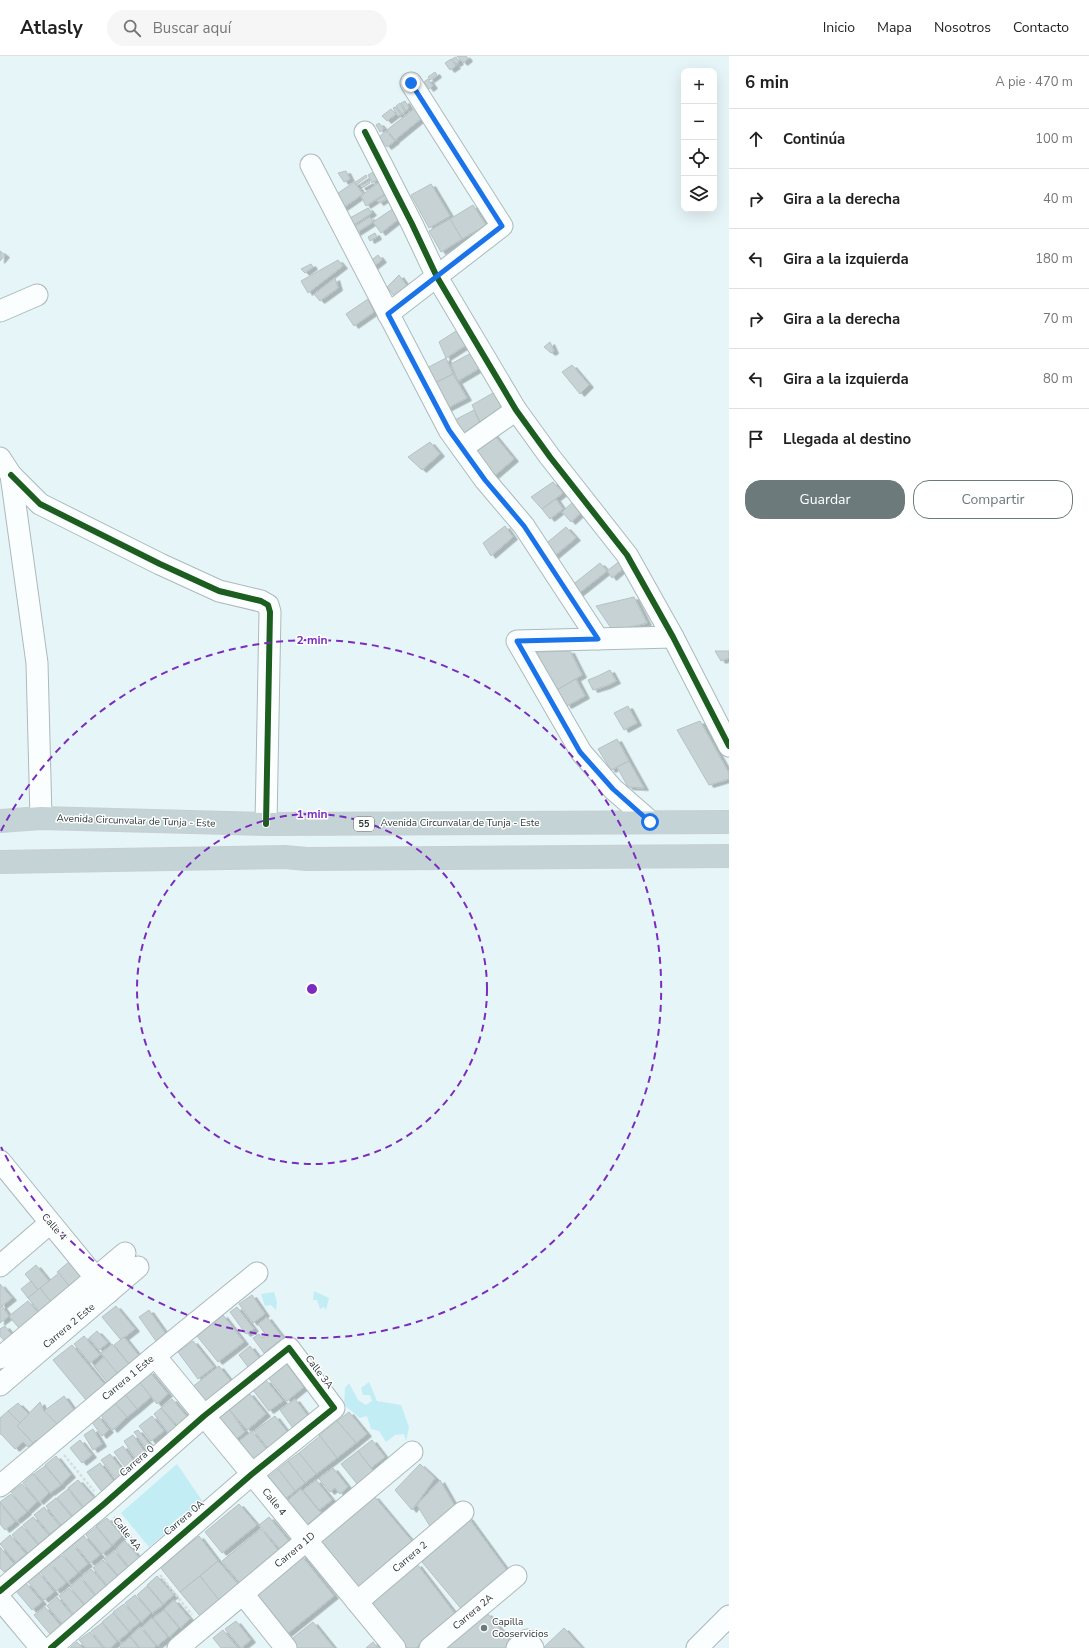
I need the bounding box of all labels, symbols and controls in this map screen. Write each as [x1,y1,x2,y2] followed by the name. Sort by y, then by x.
[107,10,387,46] search box
[20,15,83,41] text: Atlasly
[121,17,143,39] icon: search
[153,18,231,38] text: Buscar aquí
[823,18,855,37] text: Inicio
[877,18,912,37] text: Mapa
[934,18,991,37] text: Nosotros
[1013,18,1069,37] text: Contacto
[681,68,717,212] map controls
[681,68,717,104] button: +
[745,71,789,94] text: 6 min
[995,73,1073,91] text: A pie · 470 m
[402,74,420,92] route end
[681,104,717,140] button: −
[745,128,767,150] icon: ahead
[783,129,845,149] text: Continúa
[1035,130,1073,148] text: 100 m
[681,140,717,176] button: locate
[681,176,717,212] button: layers
[745,188,767,210] icon: right
[783,189,900,209] text: Gira a la derecha
[1043,190,1073,208] text: 40 m
[745,248,767,270] icon: left
[783,249,909,269] text: Gira a la izquierda
[1035,250,1073,268] text: 180 m
[745,308,767,330] icon: right
[783,309,900,329] text: Gira a la derecha
[1043,310,1073,328] text: 70 m
[745,368,767,390] icon: left
[783,369,909,389] text: Gira a la izquierda
[1043,370,1073,388] text: 80 m
[745,428,767,450] icon: arrive
[783,429,911,449] text: Llegada al destino
[745,480,905,519] button: Guardar
[913,480,1073,519] button: Compartir
[296,632,328,648] text: 2 min
[296,806,328,822] text: 1 min
[56,811,216,831] street label: Avenida Circunvalar de Tunja - Este
[641,813,659,831] route start
[381,816,539,830] street label: Avenida Circunvalar de Tunja - Este
[354,817,374,831] road number: 55
[305,982,319,996] centre of rings
[38,1210,70,1244] street label: Calle 4
[40,1300,98,1352] street label: Carrera 2 Este
[99,1352,157,1404] street label: Carrera 1 Este
[302,1352,337,1392] street label: Calle 3A
[117,1442,157,1480] street label: Carrera 0
[259,1485,289,1519] street label: Calle 4
[161,1496,208,1539] street label: Carrera 0A
[110,1514,145,1554] street label: Calle 4A
[272,1529,318,1571] street label: Carrera 1D
[390,1538,430,1576] street label: Carrera 2
[450,1590,497,1633] street label: Carrera 2A
[492,1615,548,1641] place label: Capilla Cooservicios
[479,1623,489,1633] marker: Capilla Cooservicios

